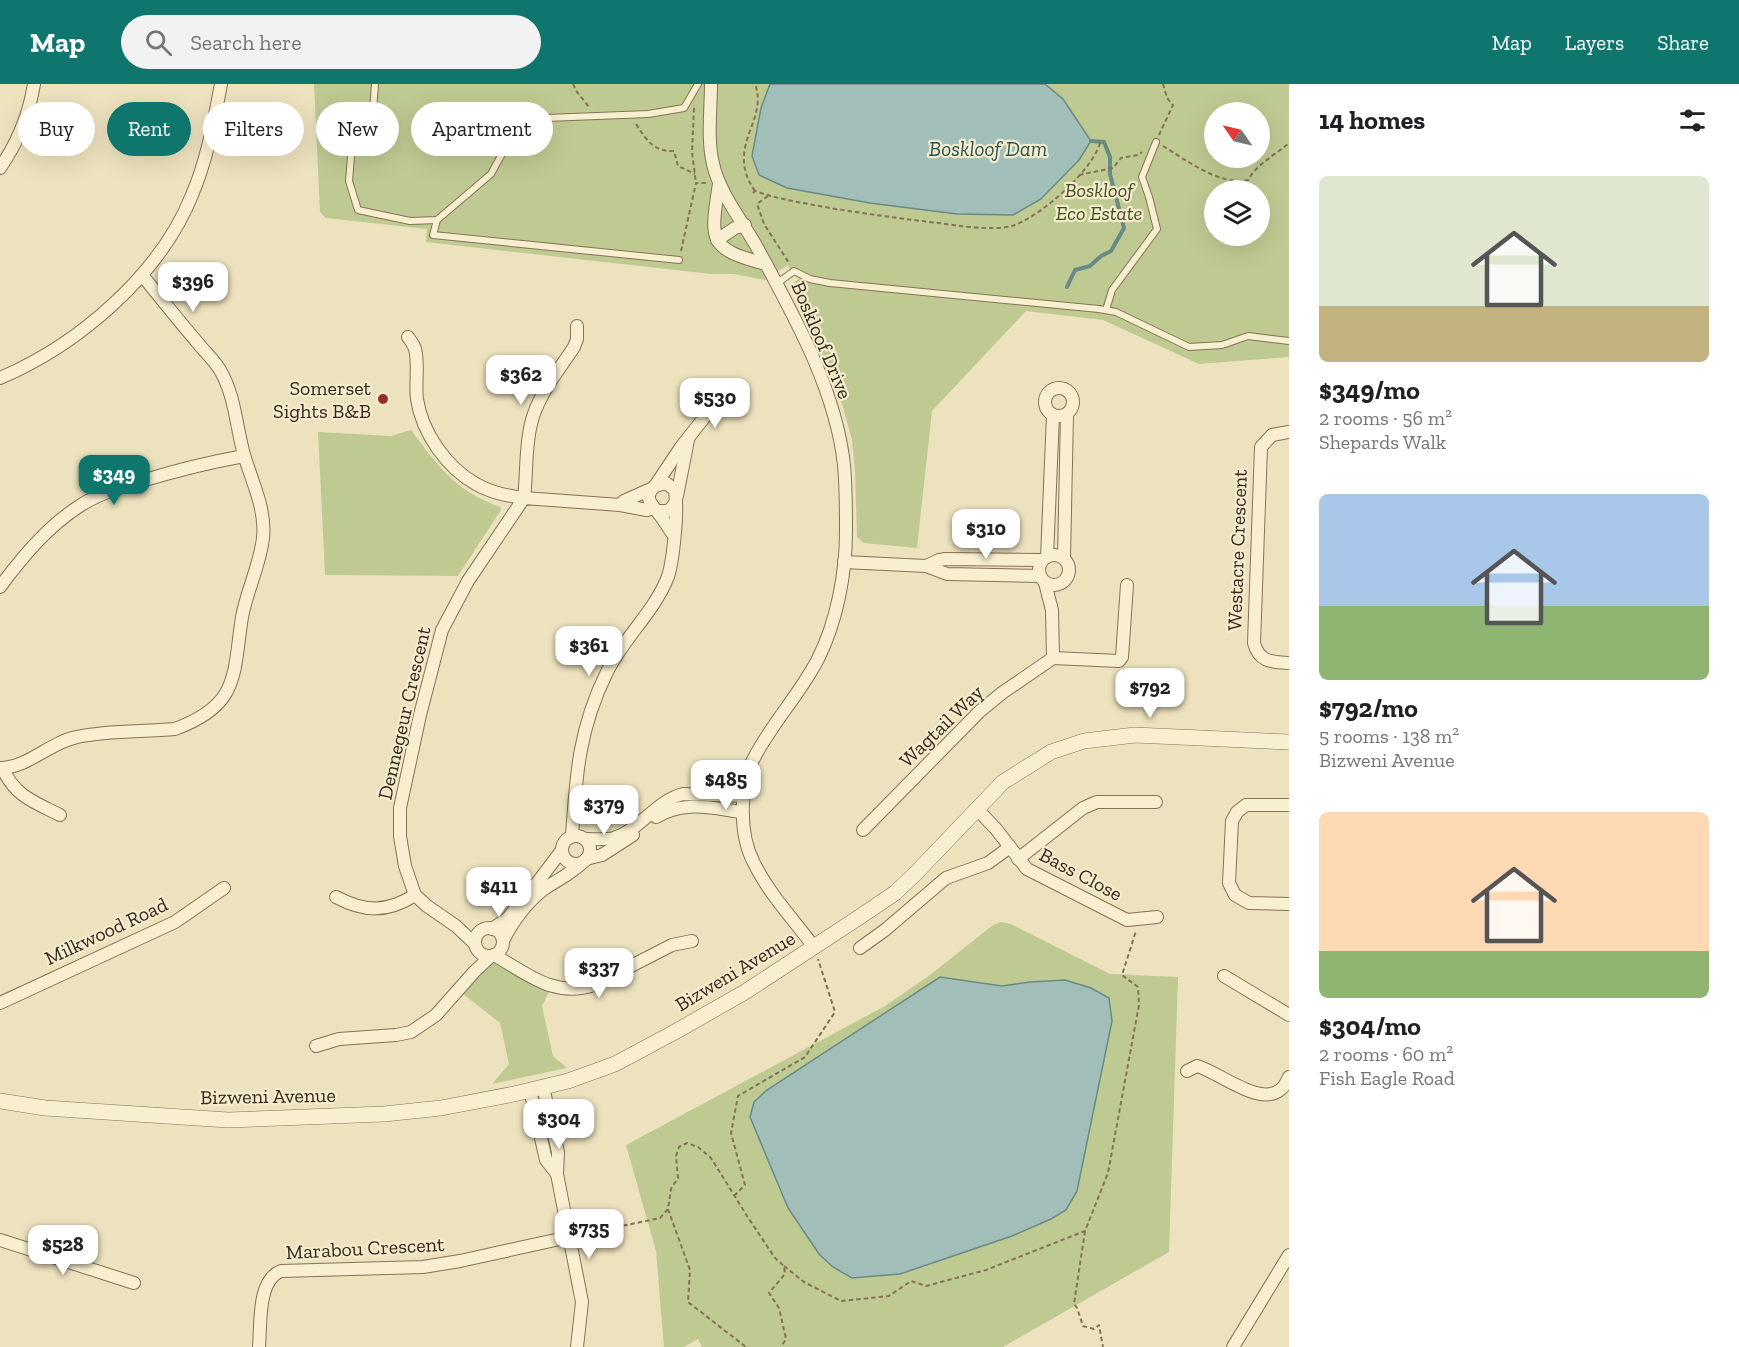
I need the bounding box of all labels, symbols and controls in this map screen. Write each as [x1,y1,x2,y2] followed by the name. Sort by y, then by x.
[121,15,541,69] search box
[30,26,85,59] text: Map
[142,26,175,59] icon: search
[190,29,302,56] text: Search here
[1492,30,1532,55] text: Map
[1565,30,1624,55] text: Layers
[1657,30,1709,55] text: Share
[18,102,95,156] chip: Buy
[107,102,191,156] chip: Rent
[203,102,304,156] chip: Filters
[316,102,399,156] chip: New
[411,102,553,156] chip: Apartment
[1204,102,1270,168] north arrow
[1204,102,1270,246] map controls
[1319,104,1425,136] text: 14 homes
[1676,104,1709,137] icon: filters
[929,136,1047,161] water label: Boskloof Dam
[1056,178,1142,225] park label: Boskloof Eco Estate
[1204,180,1270,246] button: layers
[1460,215,1568,323] icon: home
[157,262,229,313] pin: $396
[172,269,214,293] text: $396
[786,278,858,402] street label: Boskloof Drive
[485,355,557,406] pin: $362
[500,362,542,386] text: $362
[1319,374,1420,406] text: $349/mo
[273,376,372,423] place label: Somerset Sights B&B
[679,378,751,429] pin: $530
[694,385,736,409] text: $530
[376,392,390,406] marker: Somerset Sights B&B
[1319,406,1452,430] text: 2 rooms · 56 m²
[1319,430,1446,454] text: Shepards Walk
[78,455,150,506] pin: $349
[93,462,135,486] text: $349
[1222,468,1252,631] street label: Westacre Crescent
[950,509,1022,560] pin: $310
[966,516,1006,540] text: $310
[1460,533,1568,641] icon: home
[372,623,436,802] street label: Dennegeur Crescent
[553,626,625,677] pin: $361
[569,633,609,657] text: $361
[1114,668,1186,719] pin: $792
[1129,675,1171,699] text: $792
[894,679,989,772] street label: Wagtail Way
[1319,692,1418,724] text: $792/mo
[1319,724,1459,748] text: 5 rooms · 138 m²
[1319,748,1455,772] text: Bizweni Avenue
[690,760,762,811] pin: $485
[705,767,747,791] text: $485
[568,785,640,836] pin: $379
[583,792,625,816] text: $379
[1035,842,1127,906] street label: Bass Close
[1460,851,1568,959] icon: home
[463,867,535,918] pin: $411
[480,874,518,898] text: $411
[41,892,171,970] street label: Milkwood Road
[671,926,799,1016] street label: Bizweni Avenue
[563,948,635,999] pin: $337
[578,955,620,979] text: $337
[1319,1010,1421,1042] text: $304/mo
[1319,1042,1453,1066] text: 2 rooms · 60 m²
[1319,1066,1455,1090] text: Fish Eagle Road
[200,1083,336,1109] street label: Bizweni Avenue
[523,1099,595,1150] pin: $304
[537,1106,581,1130] text: $304
[553,1209,625,1260] pin: $735
[569,1216,609,1240] text: $735
[27,1225,99,1276] pin: $528
[42,1232,84,1256] text: $528
[285,1232,446,1264] street label: Marabou Crescent

